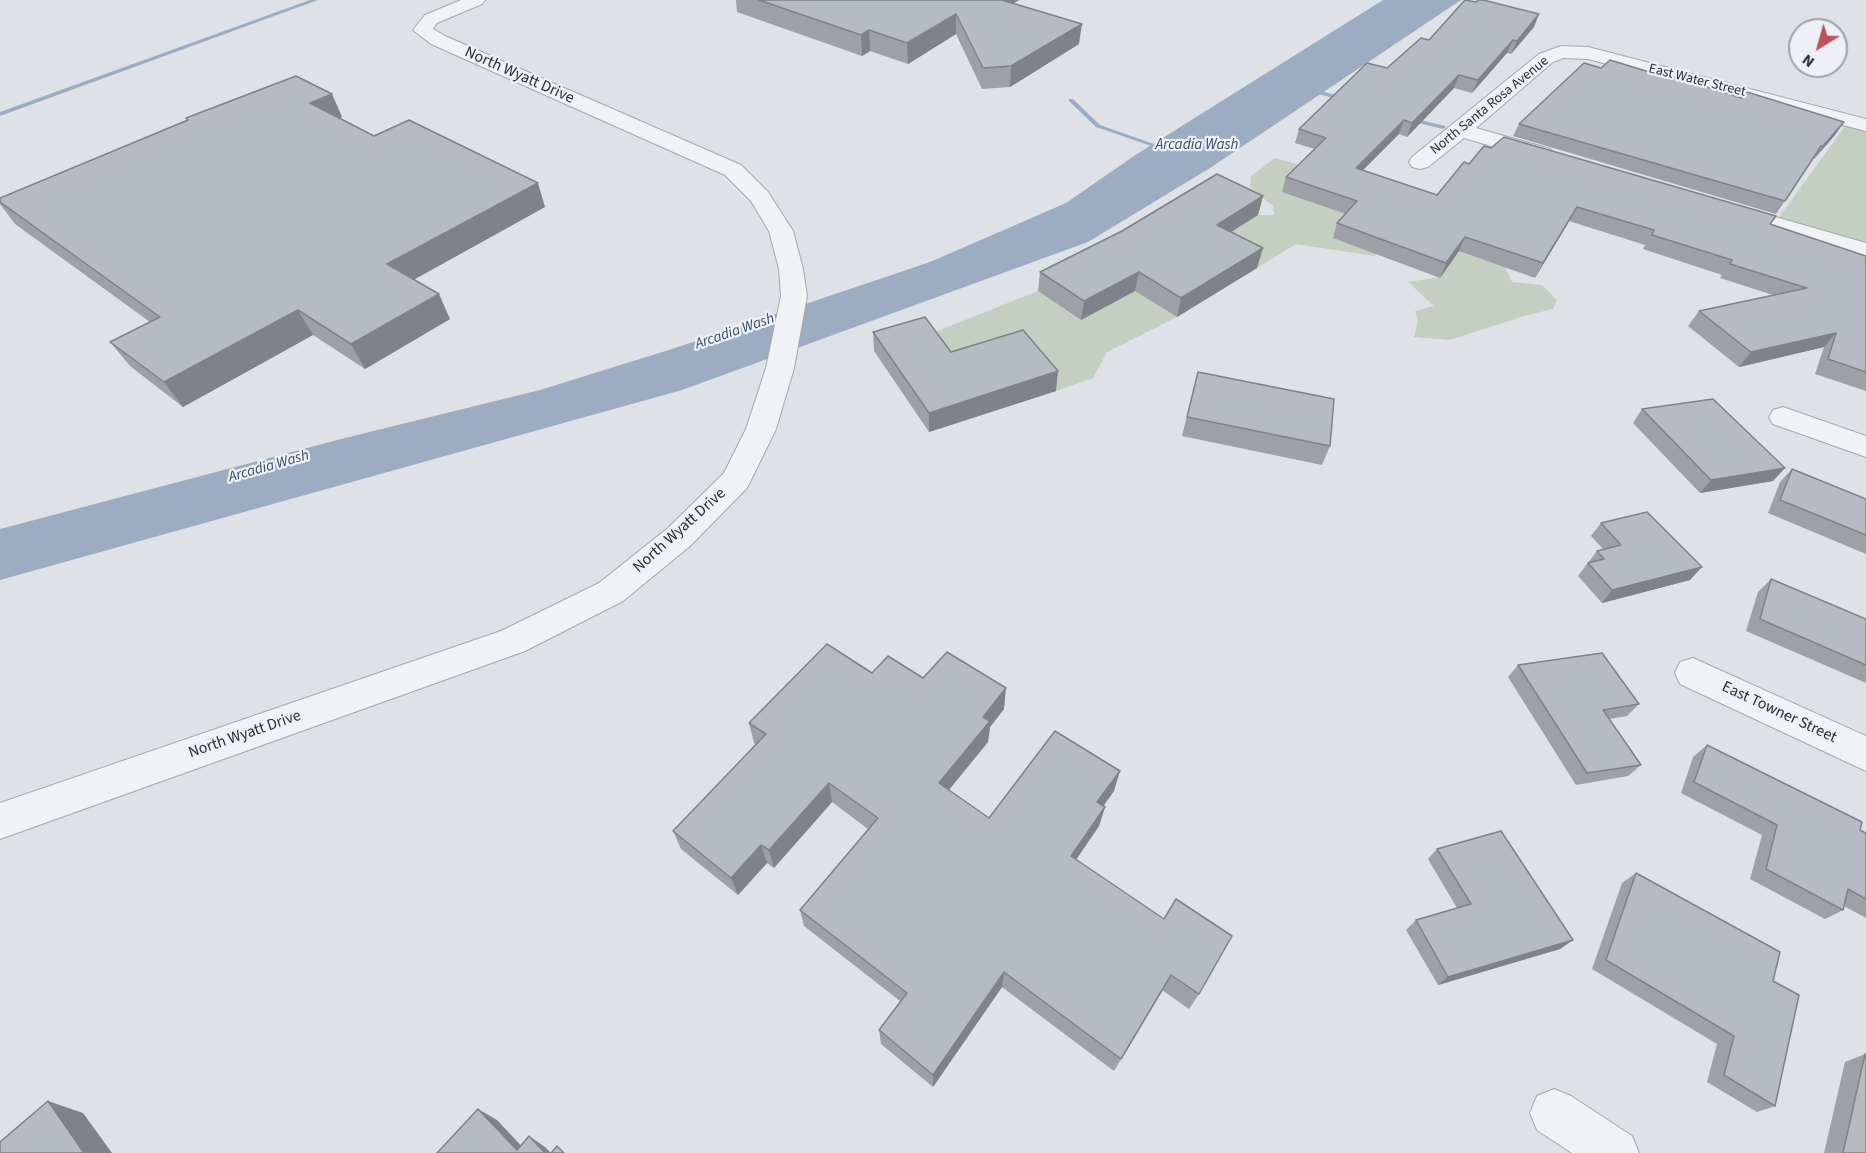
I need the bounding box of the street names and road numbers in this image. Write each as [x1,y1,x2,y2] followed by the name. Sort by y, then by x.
[461,43,577,109] street label: North Wyatt Drive
[1427,53,1553,159] street label: North Santa Rosa Avenue
[1647,61,1747,101] street label: East Water Street
[630,484,730,578] street label: North Wyatt Drive
[1718,678,1840,748] street label: East Towner Street
[186,707,304,763] street label: North Wyatt Drive

